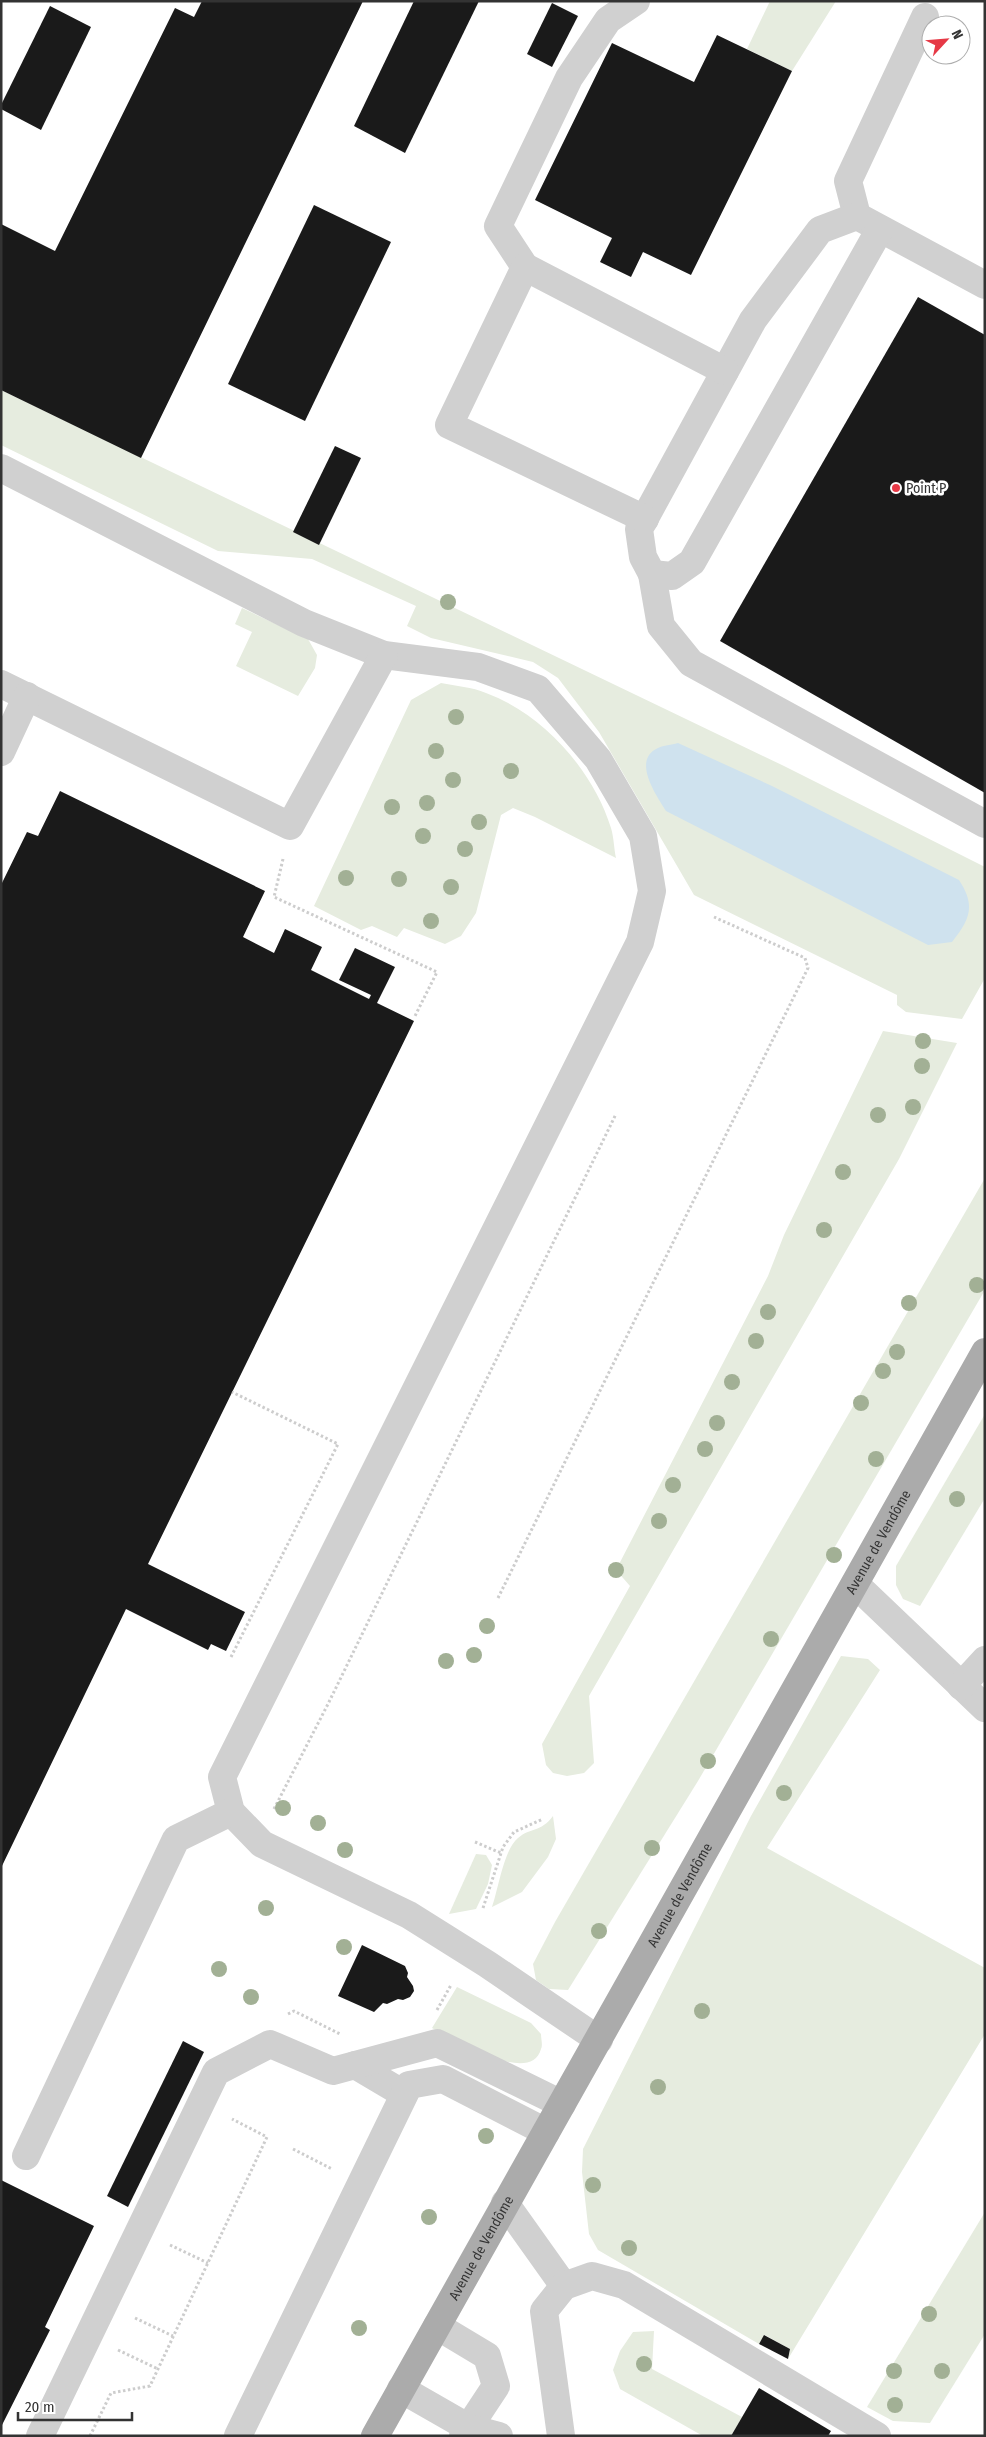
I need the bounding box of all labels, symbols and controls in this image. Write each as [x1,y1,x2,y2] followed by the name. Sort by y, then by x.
[921,15,971,65] north arrow
[948,27,967,42] text: N
[906,480,946,497] place label: Point P
[890,482,902,494] marker: Point P
[843,1487,915,1597] street label: Avenue de Vendôme
[644,1840,716,1950] street label: Avenue de Vendôme
[445,2193,517,2303] street label: Avenue de Vendôme
[18,2390,131,2422] scale bar
[25,2398,55,2416] text: 20 m

